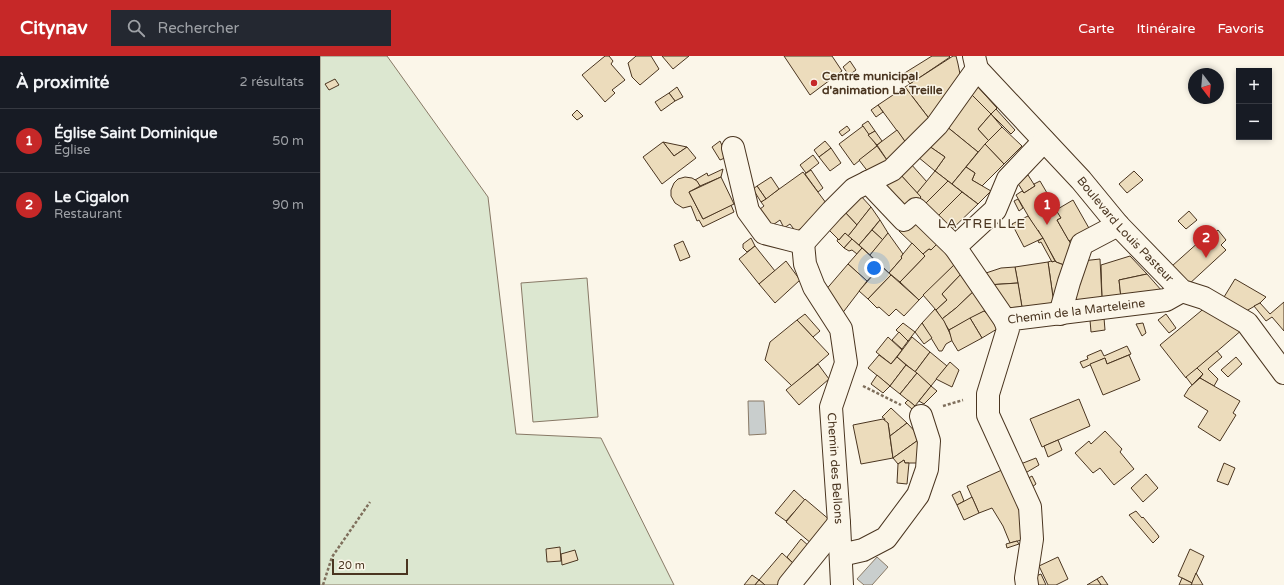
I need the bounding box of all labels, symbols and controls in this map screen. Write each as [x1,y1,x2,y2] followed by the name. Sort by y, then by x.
[111,10,391,46] search box
[20,17,87,39] text: Citynav
[125,17,147,39] icon: search
[157,19,239,37] text: Rechercher
[1078,20,1114,37] text: Carte
[1136,20,1195,37] text: Itinéraire
[1217,20,1264,37] text: Favoris
[1188,68,1224,104] north arrow
[1236,68,1272,140] map controls
[1236,68,1272,104] button: +
[822,69,943,97] place label: Centre municipal d'animation La Treille
[16,72,109,93] text: À proximité
[240,74,304,90] text: 2 résultats
[809,78,819,88] marker: Centre municipal d'animation La Treille
[1236,104,1272,140] button: −
[54,124,217,142] text: Église Saint Dominique
[25,133,33,149] text: 1
[272,133,304,149] text: 50 m
[54,142,90,158] text: Église
[1074,174,1177,286] street label: Boulevard Louis Pasteur
[54,188,129,206] text: Le Cigalon
[1034,192,1060,225] pin: 1
[25,197,33,213] text: 2
[272,197,304,213] text: 90 m
[54,206,122,222] text: Restaurant
[938,215,1026,232] district label: LA TREILLE
[1193,225,1219,258] pin: 2
[864,258,884,278] your location
[1007,296,1146,327] street label: Chemin de la Marteleine
[824,412,846,525] street label: Chemin des Bellons
[332,557,408,576] scale bar
[338,559,365,572] text: 20 m

